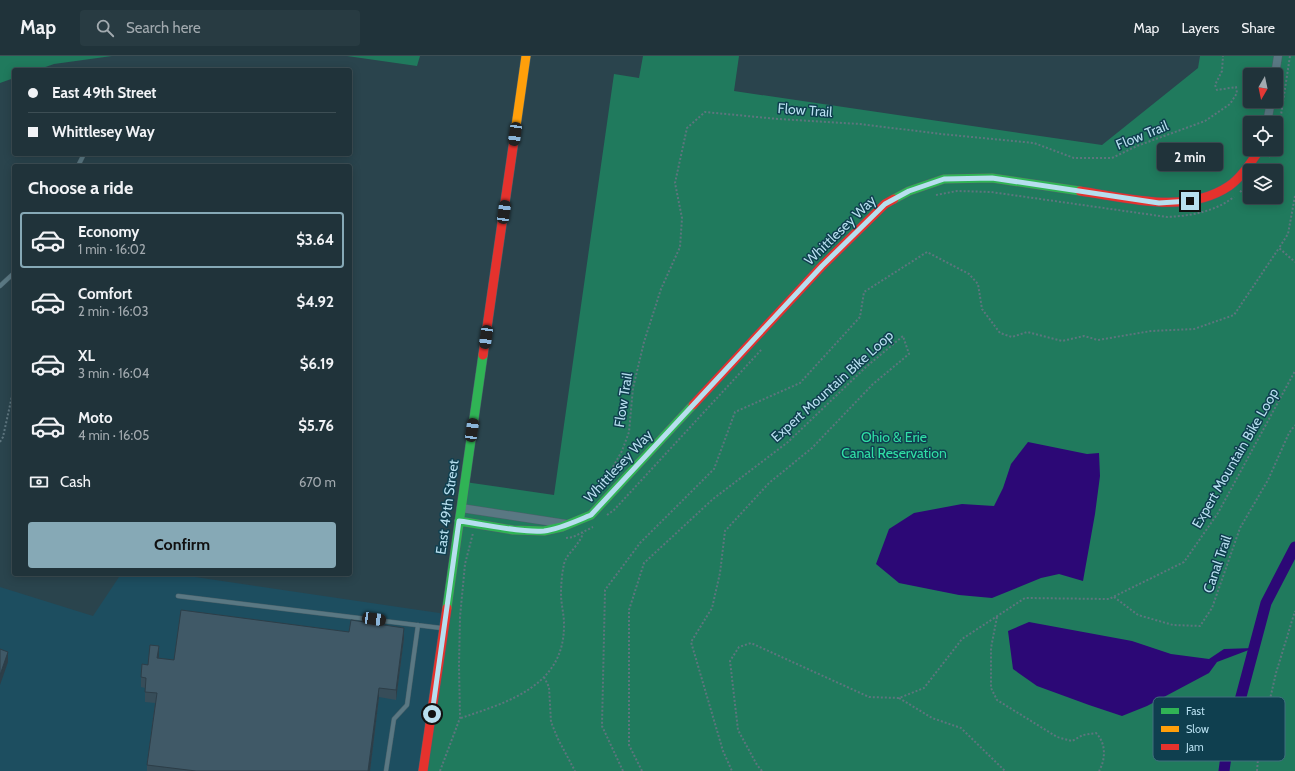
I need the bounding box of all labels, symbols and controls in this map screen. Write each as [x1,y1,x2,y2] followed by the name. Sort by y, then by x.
[80,10,360,46] search box
[20,16,56,39] text: Map
[94,17,116,39] icon: search
[126,19,201,37] text: Search here
[1134,19,1159,37] text: Map
[1181,19,1219,37] text: Layers
[1241,19,1275,37] text: Share
[1243,68,1283,108] north arrow
[1243,68,1283,204] map controls
[52,84,157,102] text: East 49th Street
[777,99,834,121] street label: Flow Trail
[1113,116,1172,154] street label: Flow Trail
[1243,116,1283,156] button: locate
[507,121,523,147] car
[52,123,155,141] text: Whittlesey Way
[1157,143,1223,171] callout: 2 min
[1174,149,1206,165] text: 2 min
[1243,164,1283,204] button: layers
[28,177,133,199] text: Choose a ride
[800,191,880,269] street label: Whittlesey Way
[1181,192,1199,210] route end
[496,199,512,225] car
[30,222,66,258] icon: car
[78,223,139,241] text: Economy
[296,231,334,249] text: $3.64
[78,241,146,257] text: 1 min · 16:02
[30,284,66,320] icon: car
[78,285,132,303] text: Comfort
[297,293,334,311] text: $4.92
[78,303,149,319] text: 2 min · 16:03
[478,324,494,350] car
[767,326,897,446] street label: Expert Mountain Bike Loop
[30,346,66,382] icon: car
[78,347,95,365] text: XL
[300,355,334,373] text: $6.19
[78,365,149,381] text: 3 min · 16:04
[610,371,636,429] street label: Flow Trail
[1188,385,1283,531] street label: Expert Mountain Bike Loop
[30,408,66,444] icon: car
[78,409,112,427] text: Moto
[298,417,334,435] text: $5.76
[464,417,480,443] car
[580,426,656,506] street label: Whittlesey Way
[78,427,149,443] text: 4 min · 16:05
[841,428,947,462] park label: Ohio & Erie Canal Reservation
[431,458,463,556] street label: East 49th Street
[28,471,50,493] icon: cash
[60,473,91,491] text: Cash
[299,474,336,490] text: 670 m
[28,522,336,568] button: Confirm
[1199,532,1235,595] street label: Canal Trail
[361,611,387,627] car
[1153,697,1285,761] legend
[1186,704,1205,718] text: Fast
[423,705,441,723] route start
[1186,722,1209,736] text: Slow
[1185,740,1204,754] text: Jam

